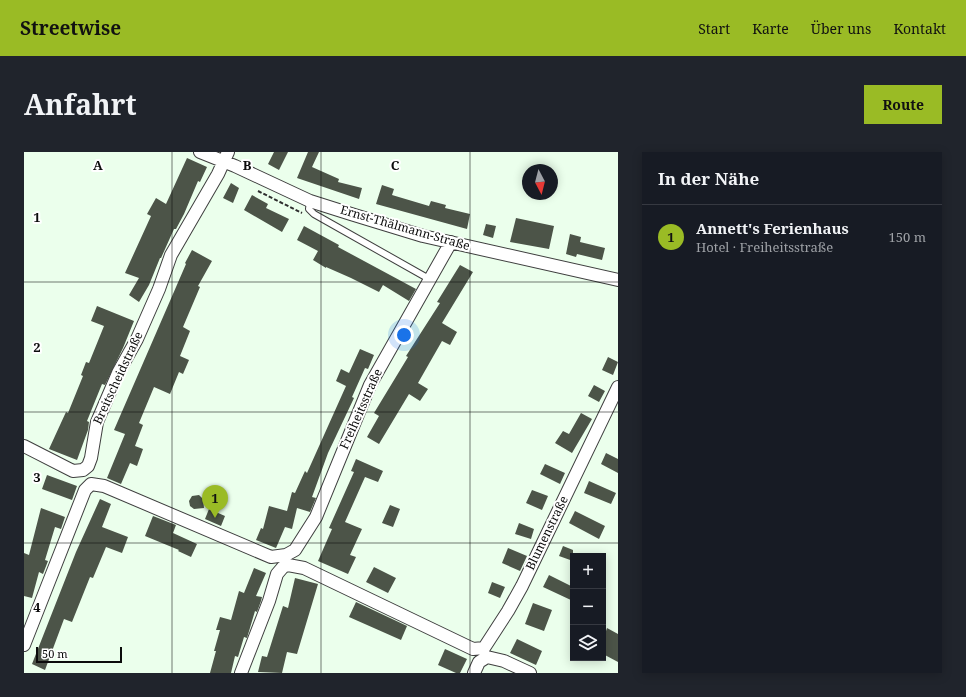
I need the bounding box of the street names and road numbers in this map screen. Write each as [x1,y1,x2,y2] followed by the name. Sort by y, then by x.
[338,201,472,254] street label: Ernst-Thälmann-Straße
[89,329,146,427] street label: Breitscheidstraße
[335,366,386,452] street label: Freiheitsstraße
[521,493,572,573] street label: Blumenstraße

